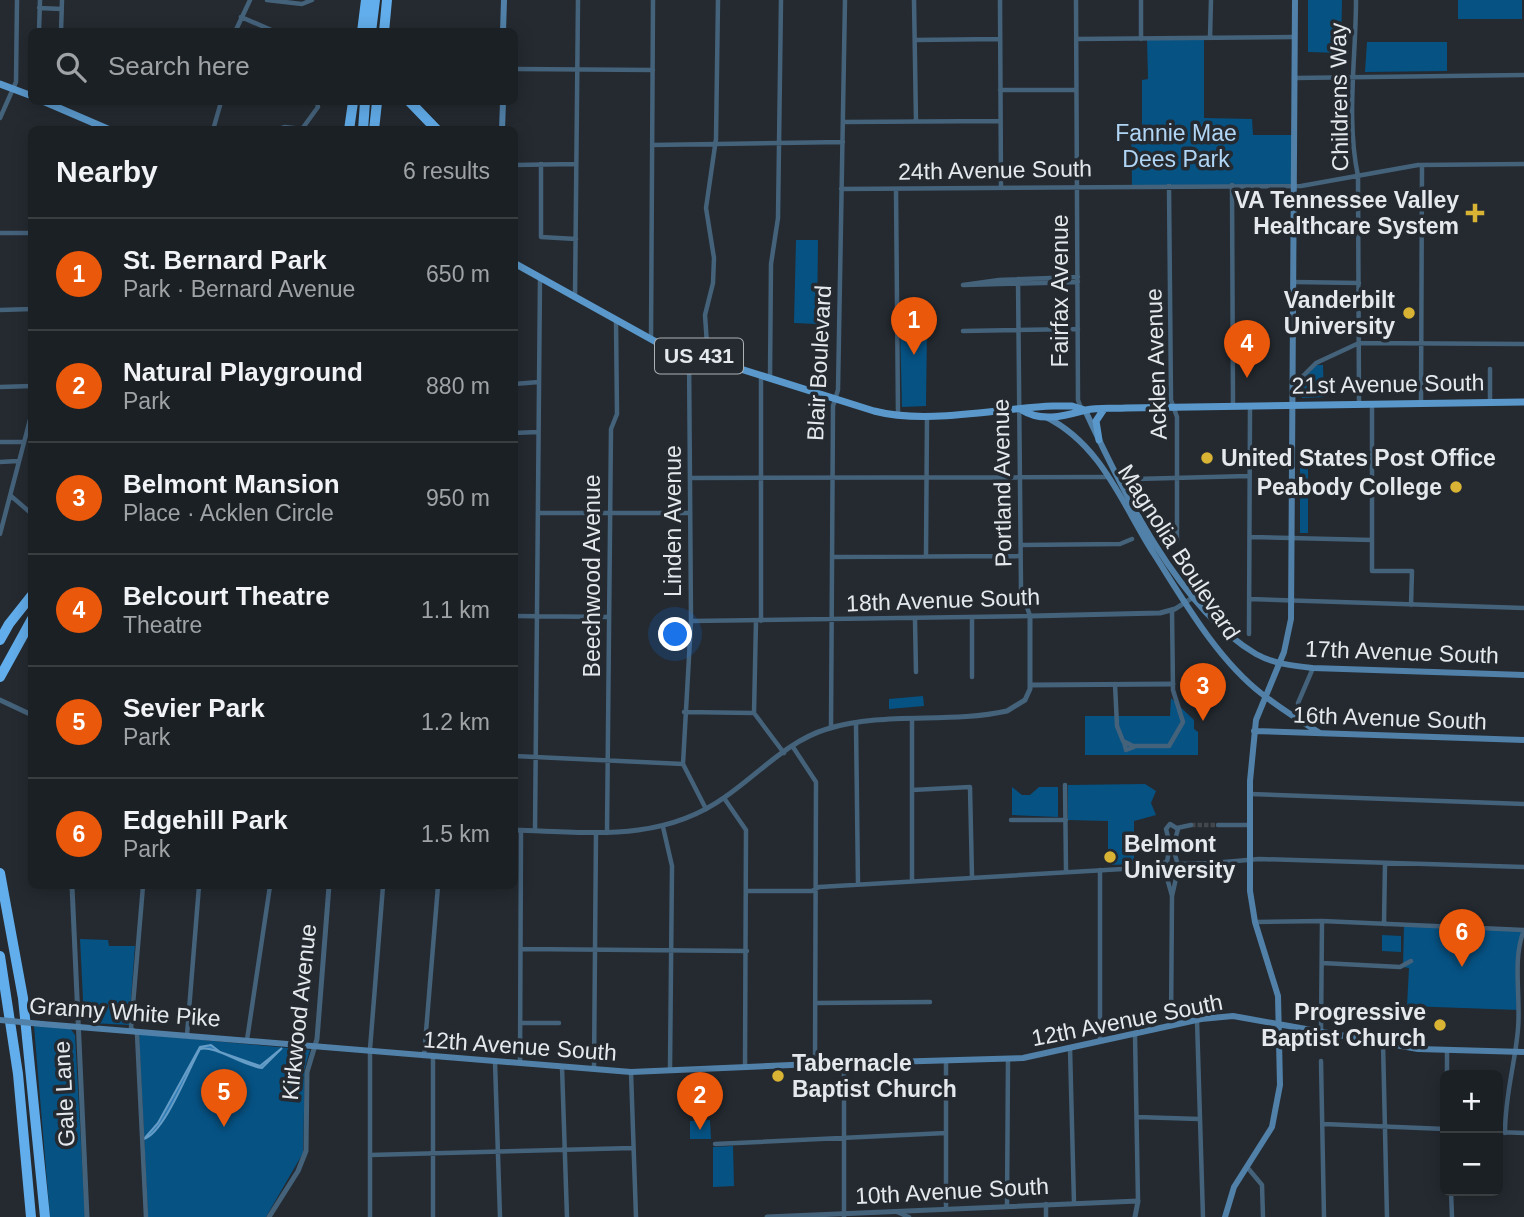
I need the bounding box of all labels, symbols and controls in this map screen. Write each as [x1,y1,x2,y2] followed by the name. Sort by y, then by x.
[1325,22,1353,172] street label: Childrens Way
[28,28,518,105] search box
[52,48,90,86] icon: search
[108,51,250,81] text: Search here
[1115,120,1237,172] park label: Fannie Mae Dees Park
[56,155,158,188] text: Nearby
[898,155,1092,185] street label: 24th Avenue South
[403,158,490,184] text: 6 results
[1234,187,1459,239] place label: VA Tennessee Valley Healthcare System
[1465,203,1485,223] marker: VA Tennessee Valley Healthcare System
[1047,214,1073,368] street label: Fairfax Avenue
[123,245,327,275] text: St. Bernard Park
[73,261,85,287] text: 1
[426,261,490,287] text: 650 m
[123,276,355,302] text: Park · Bernard Avenue
[802,284,836,442] street label: Blair Boulevard
[1284,287,1395,339] place label: Vanderbilt University
[1140,288,1172,440] street label: Acklen Avenue
[891,297,937,355] pin: 1
[1401,305,1417,321] marker: Vanderbilt University
[1224,320,1270,378] pin: 4
[655,338,743,374] road number: US 431
[123,357,363,387] text: Natural Playground
[1291,369,1485,399] street label: 21st Avenue South
[73,373,85,399] text: 2
[426,373,490,399] text: 880 m
[123,388,170,414] text: Park
[988,399,1016,567] street label: Portland Avenue
[660,445,686,597] street label: Linden Avenue
[1221,445,1496,471] place label: United States Post Office
[1199,450,1215,466] marker: United States Post Office
[1113,460,1245,644] street label: Magnolia Boulevard
[123,469,340,499] text: Belmont Mansion
[1257,474,1442,500] place label: Peabody College
[579,475,605,677] street label: Beechwood Avenue
[1448,479,1464,495] marker: Peabody College
[73,485,85,511] text: 3
[426,485,490,511] text: 950 m
[123,500,334,526] text: Place · Acklen Circle
[123,581,330,611] text: Belcourt Theatre
[846,584,1040,616] street label: 18th Avenue South
[73,597,85,623] text: 4
[421,597,490,623] text: 1.1 km
[123,612,202,638] text: Theatre
[658,617,692,651] your location
[1305,636,1499,668] street label: 17th Avenue South
[1180,663,1226,721] pin: 3
[123,693,265,723] text: Sevier Park
[1293,702,1487,734] street label: 16th Avenue South
[73,709,85,735] text: 5
[421,709,490,735] text: 1.2 km
[123,724,170,750] text: Park
[123,805,288,835] text: Edgehill Park
[73,821,85,847] text: 6
[421,821,490,847] text: 1.5 km
[1124,831,1235,883] place label: Belmont University
[123,836,170,862] text: Park
[1102,849,1118,865] marker: Belmont University
[1439,909,1485,967] pin: 6
[277,922,321,1102] street label: Kirkwood Avenue
[1029,989,1225,1051] street label: 12th Avenue South
[28,992,222,1032] street label: Granny White Pike
[1261,999,1426,1051] place label: Progressive Baptist Church
[1432,1017,1448,1033] marker: Progressive Baptist Church
[422,1026,618,1066] street label: 12th Avenue South
[48,1040,80,1148] street label: Gale Lane
[792,1050,957,1102] place label: Tabernacle Baptist Church
[770,1068,786,1084] marker: Tabernacle Baptist Church
[201,1069,247,1127] pin: 5
[1440,1070,1503,1196] map controls
[1440,1070,1503,1133] button: +
[677,1072,723,1130] pin: 2
[1440,1133,1503,1196] button: −
[854,1173,1050,1209] street label: 10th Avenue South

